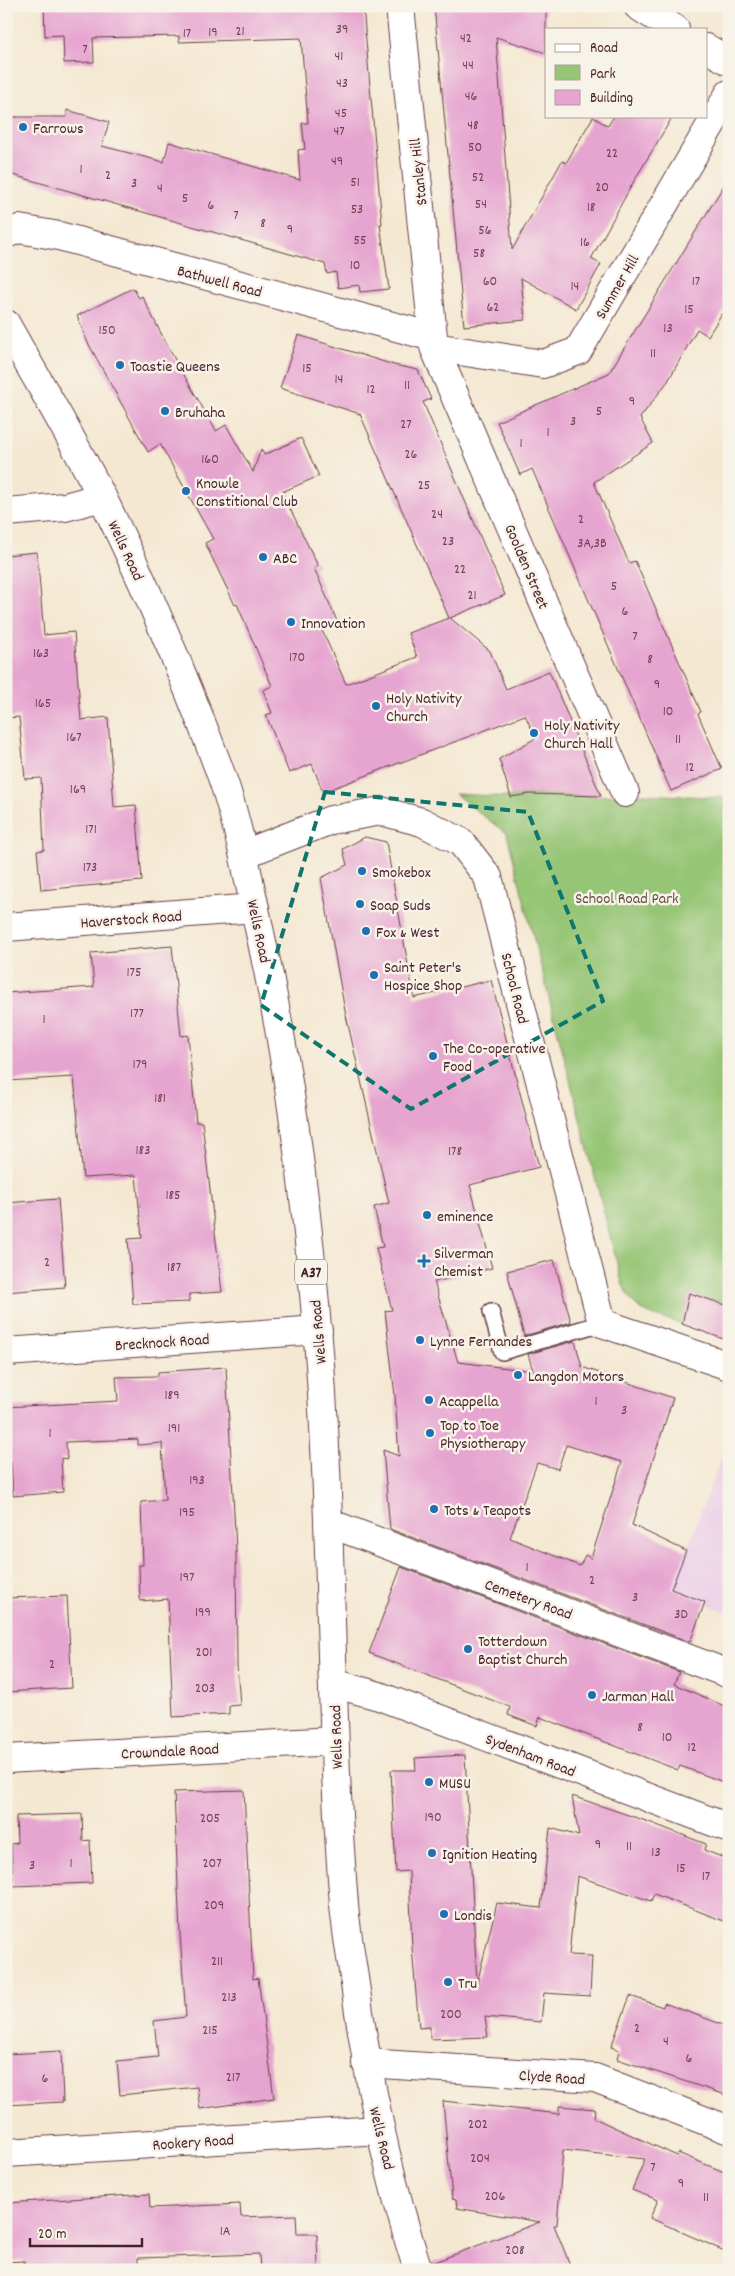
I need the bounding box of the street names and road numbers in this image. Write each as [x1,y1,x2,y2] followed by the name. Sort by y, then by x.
[404,137,434,207] street label: Stanley Hill
[590,250,646,324] street label: Summer Hill
[174,260,264,305] street label: Bathwell Road
[101,517,149,585] street label: Wells Road
[497,521,554,613] street label: Goolden Street
[240,898,275,965] street label: Wells Road
[80,905,183,936] street label: Haverstock Road
[494,951,533,1027] street label: School Road
[295,1260,327,1284] road number: A37
[305,1299,334,1365] street label: Wells Road
[114,1329,210,1358] street label: Brecknock Road
[481,1574,575,1627] street label: Cemetery Road
[325,1704,350,1769] street label: Wells Road
[482,1729,579,1784] street label: Sydenham Road
[121,1738,220,1767] street label: Crowndale Road
[518,2065,586,2092] street label: Clyde Road
[362,2105,399,2173] street label: Wells Road
[152,2129,235,2158] street label: Rookery Road

